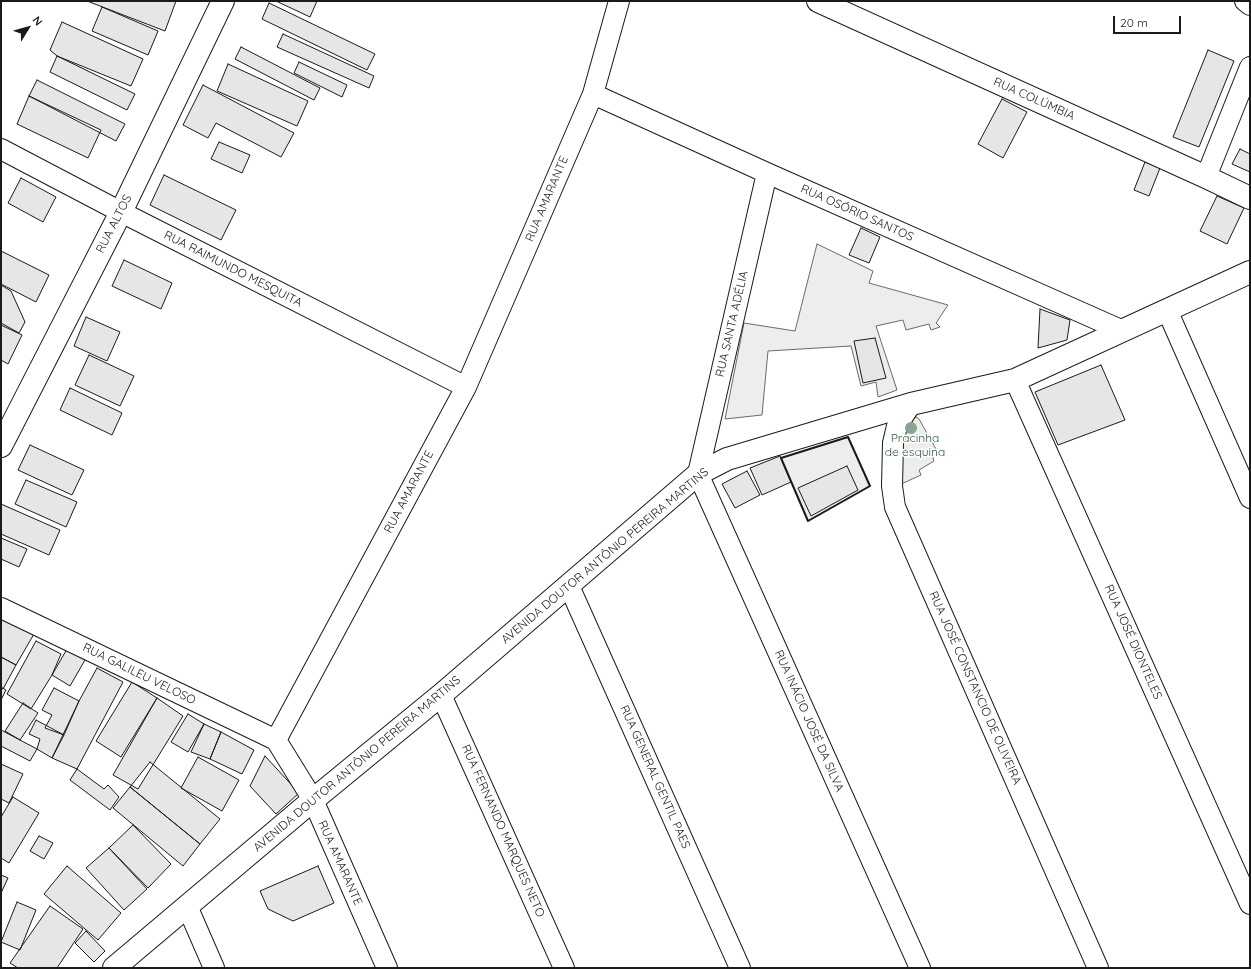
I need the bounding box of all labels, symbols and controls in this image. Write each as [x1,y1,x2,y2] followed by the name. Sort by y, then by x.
[8,8,48,48] north arrow
[1115,8,1183,34] scale bar
[30,13,46,28] text: N
[1120,15,1148,30] text: 20 m
[991,75,1077,123] street label: RUA COLÚMBIA
[522,154,572,244] street label: RUA AMARANTE
[798,182,916,244] street label: RUA OSÓRIO SANTOS
[93,192,135,256] street label: RUA ALTOS
[161,228,305,310] street label: RUA RAIMUNDO MESQUITA
[713,269,751,379] street label: RUA SANTA ADÉLIA
[885,431,945,459] park label: Pracinha de esquina
[381,448,437,536] street label: RUA AMARANTE
[498,465,712,647] street label: AVENIDA DOUTOR ANTÔNIO PEREIRA MARTINS
[1101,582,1165,702] street label: RUA JOSÉ DIONTELES
[926,589,1024,787] street label: RUA JOSÉ CONSTANCIO DE OLIVEIRA
[80,640,198,708] street label: RUA GALILEU VELOSO
[771,648,847,794] street label: RUA INÁCIO JOSÉ DA SILVA
[250,673,464,855] street label: AVENIDA DOUTOR ANTÔNIO PEREIRA MARTINS
[617,703,693,851] street label: RUA GENERAL GENTIL PAES
[458,742,548,920] street label: RUA FERNANDO MARQUES NETO
[315,818,365,908] street label: RUA AMARANTE

